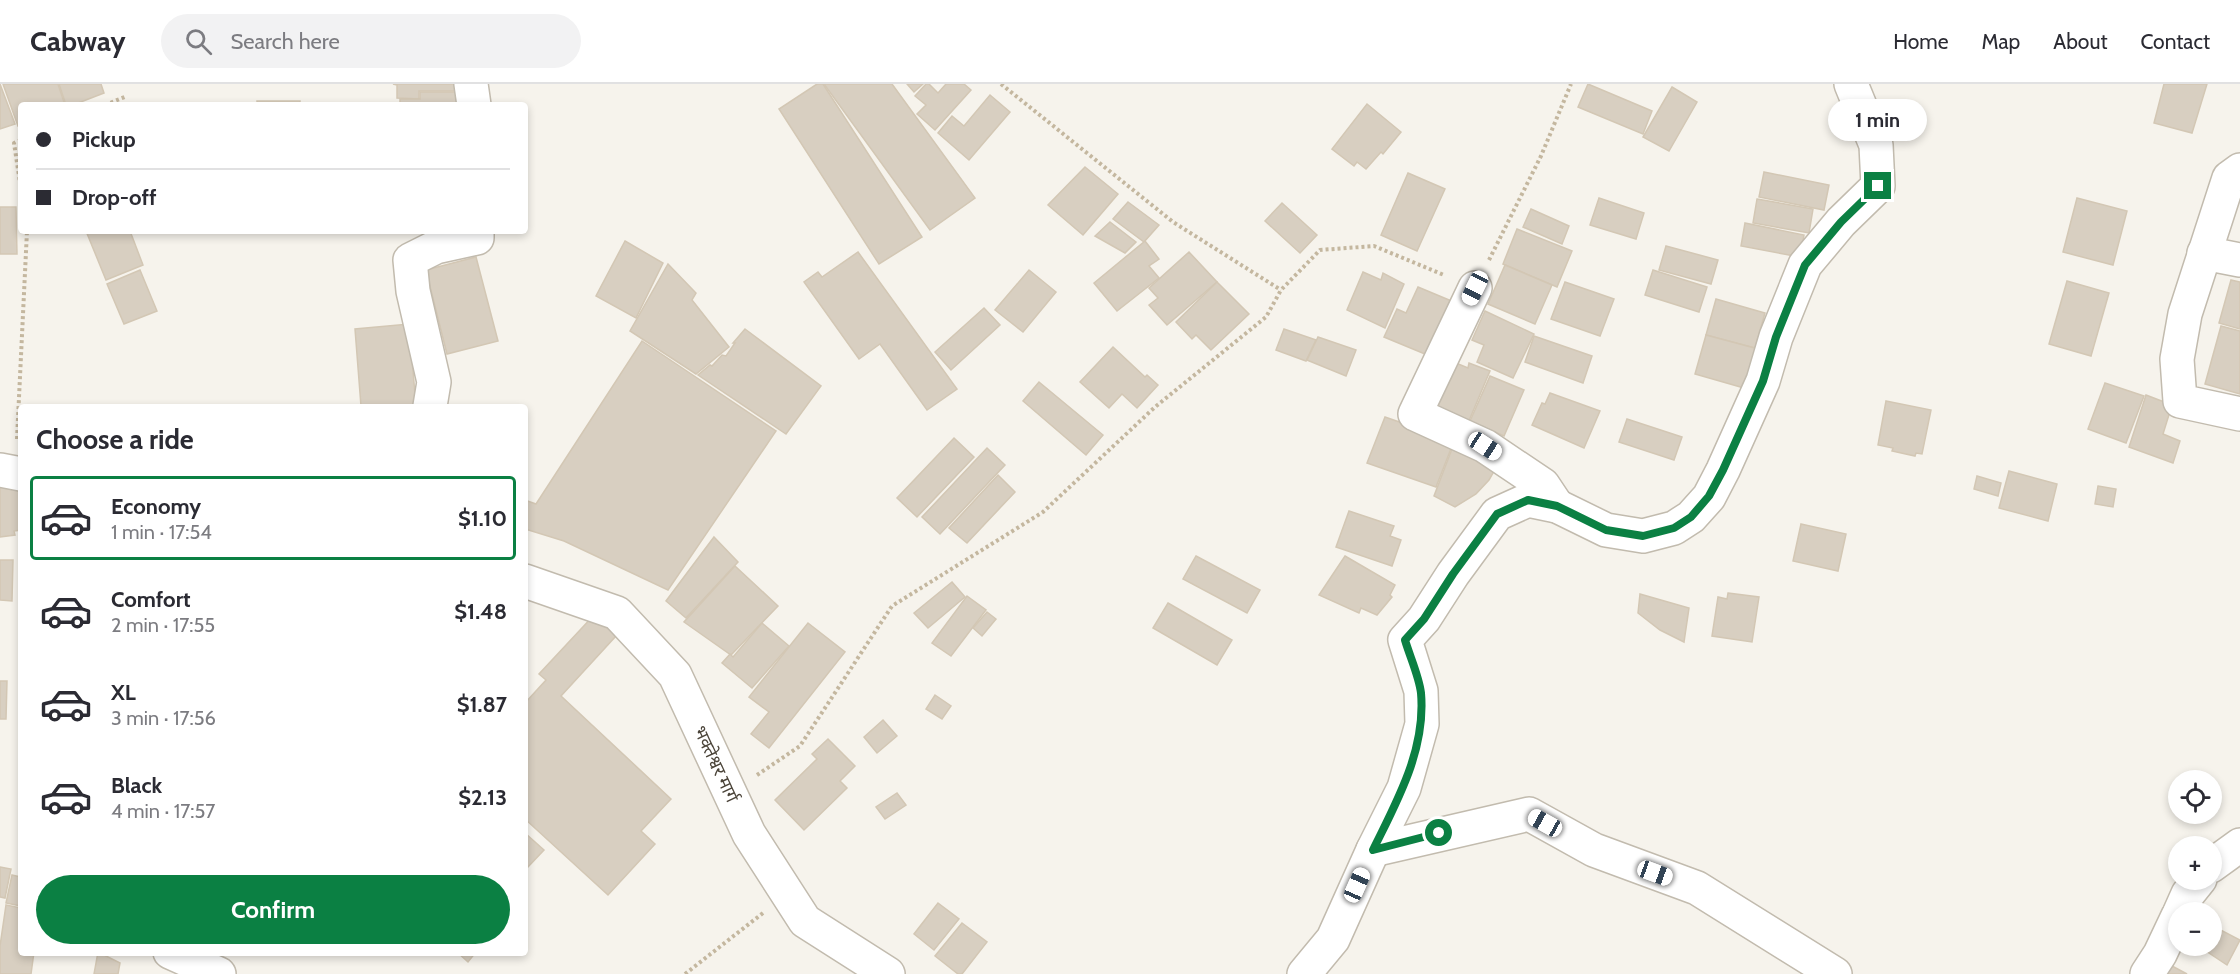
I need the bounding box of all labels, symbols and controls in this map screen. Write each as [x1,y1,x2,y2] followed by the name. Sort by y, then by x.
[161,14,581,68] search box
[30,24,125,58] text: Cabway
[182,25,215,58] icon: search
[230,28,340,55] text: Search here
[1893,29,1949,54] text: Home
[1982,29,2020,54] text: Map
[2053,29,2107,54] text: About
[2140,29,2210,54] text: Contact
[1828,99,1928,141] callout: 1 min
[1855,108,1900,132] text: 1 min
[72,126,136,153] text: Pickup
[1864,172,1891,199] route end
[72,184,156,211] text: Drop-off
[1459,268,1491,308] car
[36,423,194,456] text: Choose a ride
[1465,429,1505,463] car
[39,491,93,545] icon: car
[111,493,201,520] text: Economy
[458,505,507,532] text: $1.10
[111,520,212,544] text: 1 min · 17:54
[39,584,93,638] icon: car
[111,586,190,613] text: Comfort
[454,598,507,625] text: $1.48
[111,613,215,637] text: 2 min · 17:55
[39,677,93,731] icon: car
[111,679,136,706] text: XL
[457,691,507,718] text: $1.87
[111,706,216,730] text: 3 min · 17:56
[689,722,744,807] street label: भक्तेश्वर मार्ग
[39,770,93,824] icon: car
[2168,770,2222,956] map controls
[2168,770,2222,824] button: locate
[111,772,162,799] text: Black
[458,784,507,811] text: $2.13
[111,799,215,823] text: 4 min · 17:57
[1525,806,1565,840] car
[1425,819,1452,846] route start
[2168,836,2222,890] button: +
[1635,858,1675,888] car
[1341,865,1373,905] car
[36,875,510,944] button: Confirm
[2168,902,2222,956] button: −

